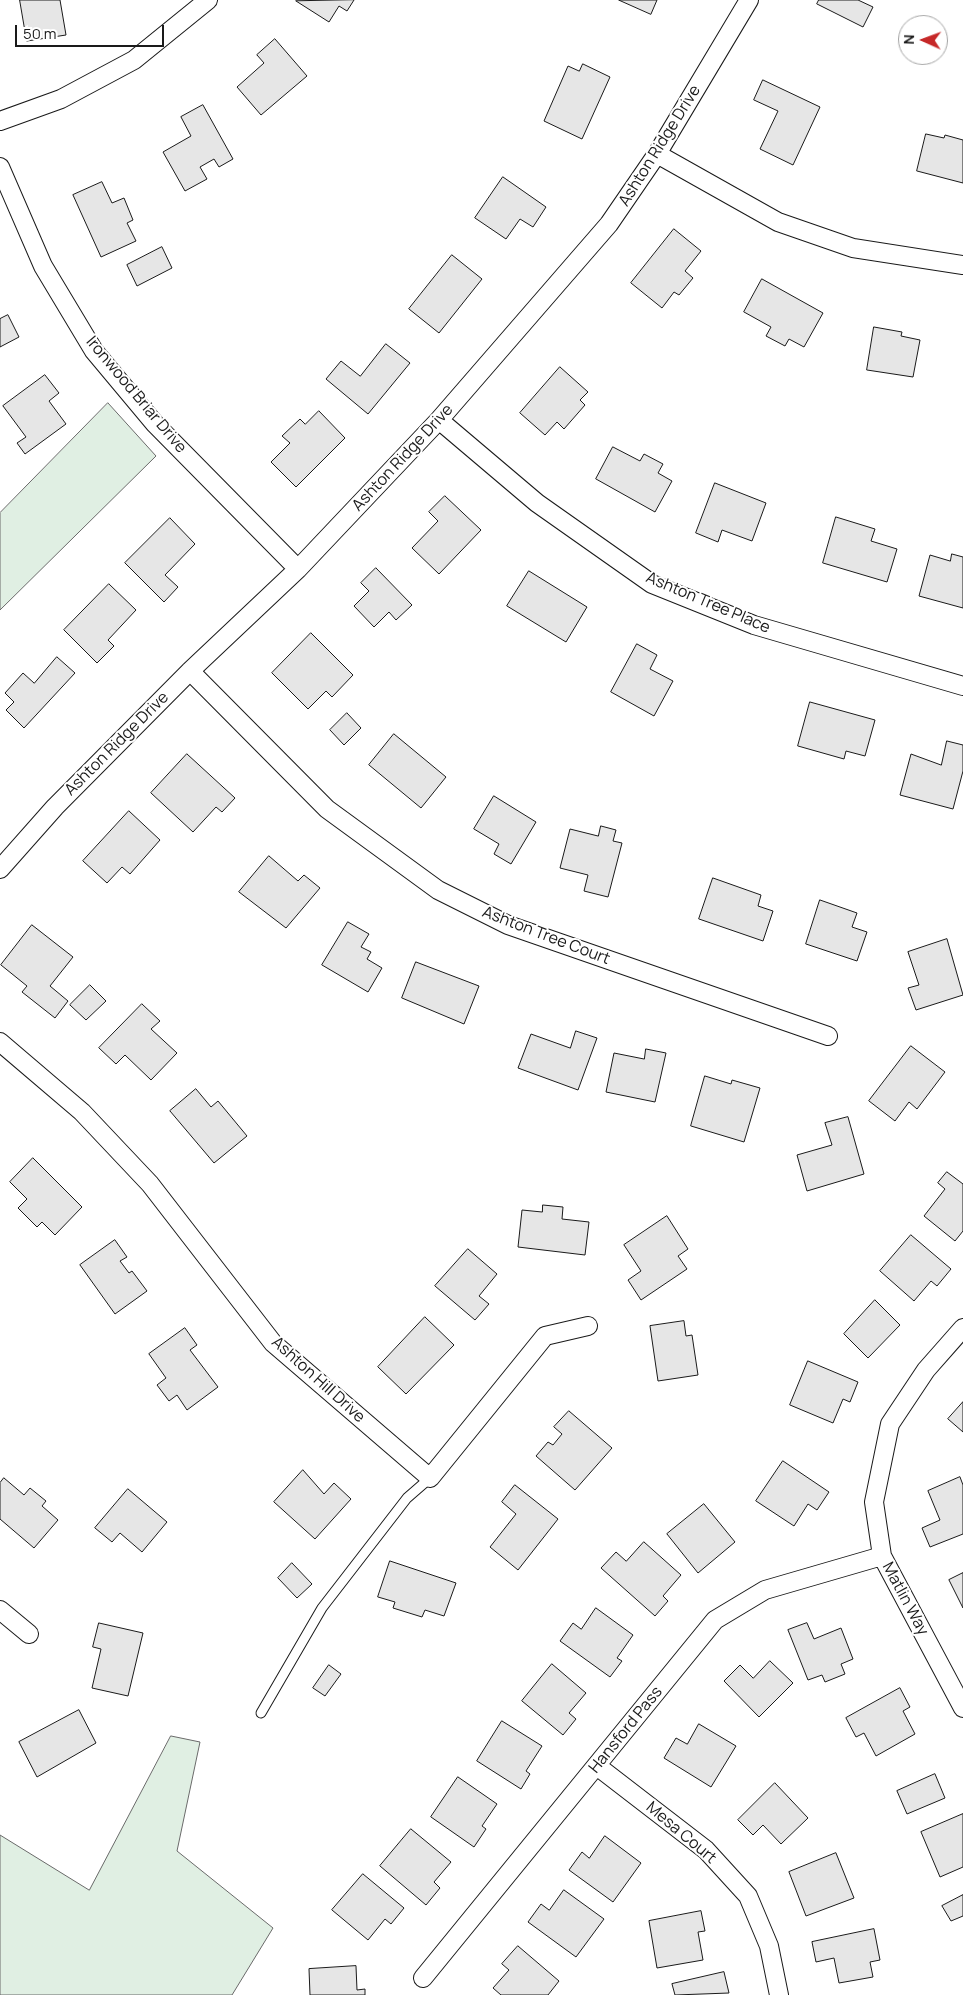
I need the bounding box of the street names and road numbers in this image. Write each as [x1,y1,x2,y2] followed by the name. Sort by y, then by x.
[615,82,705,210] street label: Ashton Ridge Drive
[82,333,190,457] street label: Ironwood Briar Drive
[349,401,457,515] street label: Ashton Ridge Drive
[643,568,773,638] street label: Ashton Tree Place
[61,688,173,800] street label: Ashton Ridge Drive
[479,903,613,969] street label: Ashton Tree Court
[267,1333,369,1427] street label: Ashton Hill Drive
[878,1559,932,1639] street label: Matlin Way
[585,1683,667,1777] street label: Hansford Pass
[642,1798,720,1868] street label: Mesa Court

